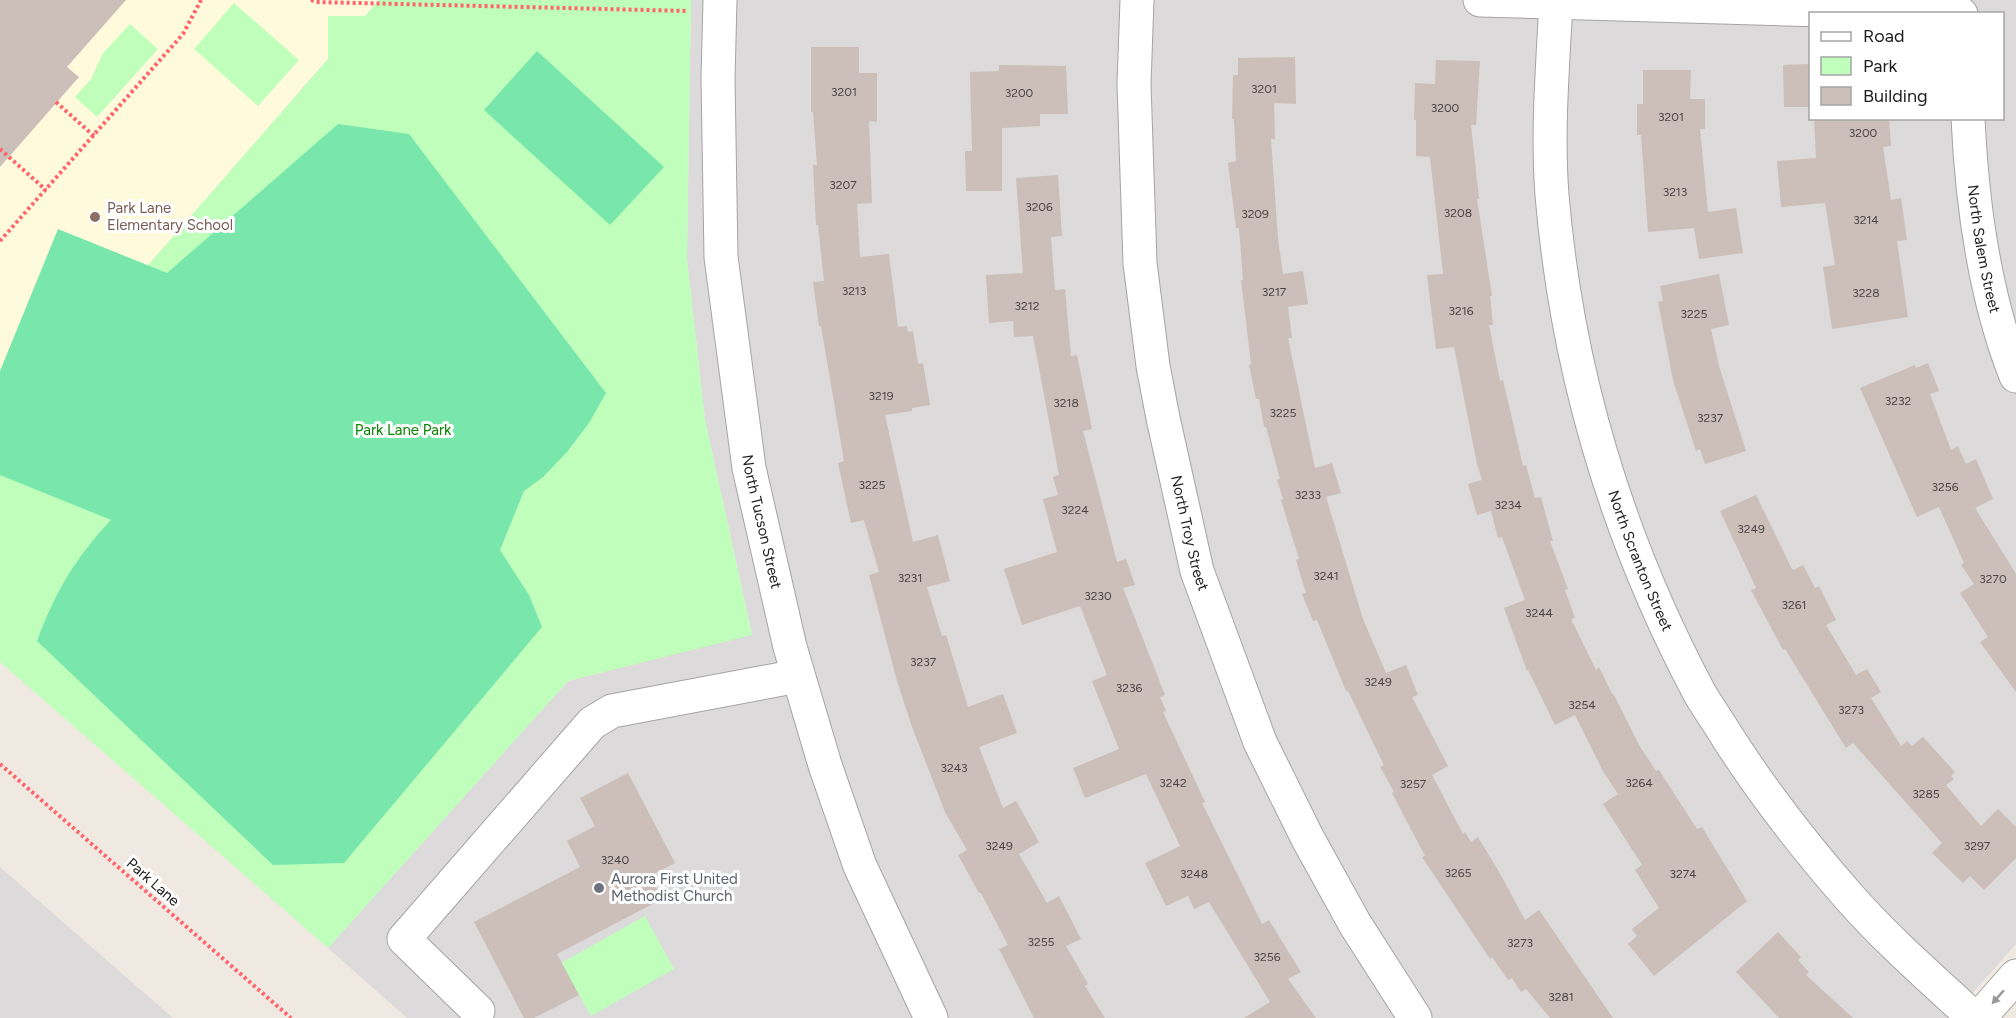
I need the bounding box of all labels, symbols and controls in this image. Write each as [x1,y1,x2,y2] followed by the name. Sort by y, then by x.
[1809,12,2004,120] legend
[1863,25,1904,47] text: Road
[1863,55,1898,77] text: Park
[1251,82,1277,96] house number: 3201
[831,85,857,99] house number: 3201
[1863,85,1928,107] text: Building
[1005,86,1034,100] house number: 3200
[1431,101,1460,115] house number: 3200
[1658,110,1684,124] house number: 3201
[1849,126,1878,140] house number: 3200
[829,178,857,192] house number: 3207
[1964,184,2004,315] street label: North Salem Street
[1663,185,1687,199] house number: 3213
[107,199,233,234] place label: Park Lane Elementary School
[1025,200,1053,214] house number: 3206
[1444,206,1472,220] house number: 3208
[1241,207,1269,221] house number: 3209
[88,210,102,224] marker: Park Lane Elementary School
[1853,213,1879,227] house number: 3214
[842,284,866,298] house number: 3213
[1262,285,1287,299] house number: 3217
[1852,286,1880,300] house number: 3228
[1015,299,1039,313] house number: 3212
[1449,304,1474,318] house number: 3216
[1681,307,1708,321] house number: 3225
[869,389,894,403] house number: 3219
[1885,394,1911,408] house number: 3232
[1053,396,1079,410] house number: 3218
[1270,406,1297,420] house number: 3225
[1697,411,1724,425] house number: 3237
[355,421,452,439] park label: Park Lane Park
[738,453,785,591] street label: North Tucson Street
[1167,474,1213,594] street label: North Troy Street
[859,478,886,492] house number: 3225
[1932,480,1959,494] house number: 3256
[1295,488,1321,502] house number: 3233
[1604,488,1676,634] street label: North Scranton Street
[1494,498,1522,512] house number: 3234
[1061,503,1089,517] house number: 3224
[1737,522,1765,536] house number: 3249
[1313,569,1339,583] house number: 3241
[898,571,922,585] house number: 3231
[1979,572,2007,586] house number: 3270
[1084,589,1112,603] house number: 3230
[1782,598,1806,612] house number: 3261
[1525,606,1554,620] house number: 3244
[910,655,937,669] house number: 3237
[1364,675,1392,689] house number: 3249
[1116,681,1142,695] house number: 3236
[1568,698,1596,712] house number: 3254
[1838,703,1864,717] house number: 3273
[940,761,968,775] house number: 3243
[1159,776,1187,790] house number: 3242
[1625,776,1653,790] house number: 3264
[1400,777,1427,791] house number: 3257
[1912,787,1940,801] house number: 3285
[985,839,1013,853] house number: 3249
[1964,839,1991,853] house number: 3297
[601,853,629,867] house number: 3240
[123,854,183,910] street label: Park Lane
[1445,866,1472,880] house number: 3265
[1180,867,1208,881] house number: 3248
[1669,867,1697,881] house number: 3274
[611,870,738,905] place label: Aurora First United Methodist Church
[592,881,606,895] marker: Aurora First United Methodist Church
[1027,935,1055,949] house number: 3255
[1507,936,1533,950] house number: 3273
[1254,950,1281,964] house number: 3256
[1992,989,2005,1004] one-way arrow
[1548,990,1574,1004] house number: 3281

